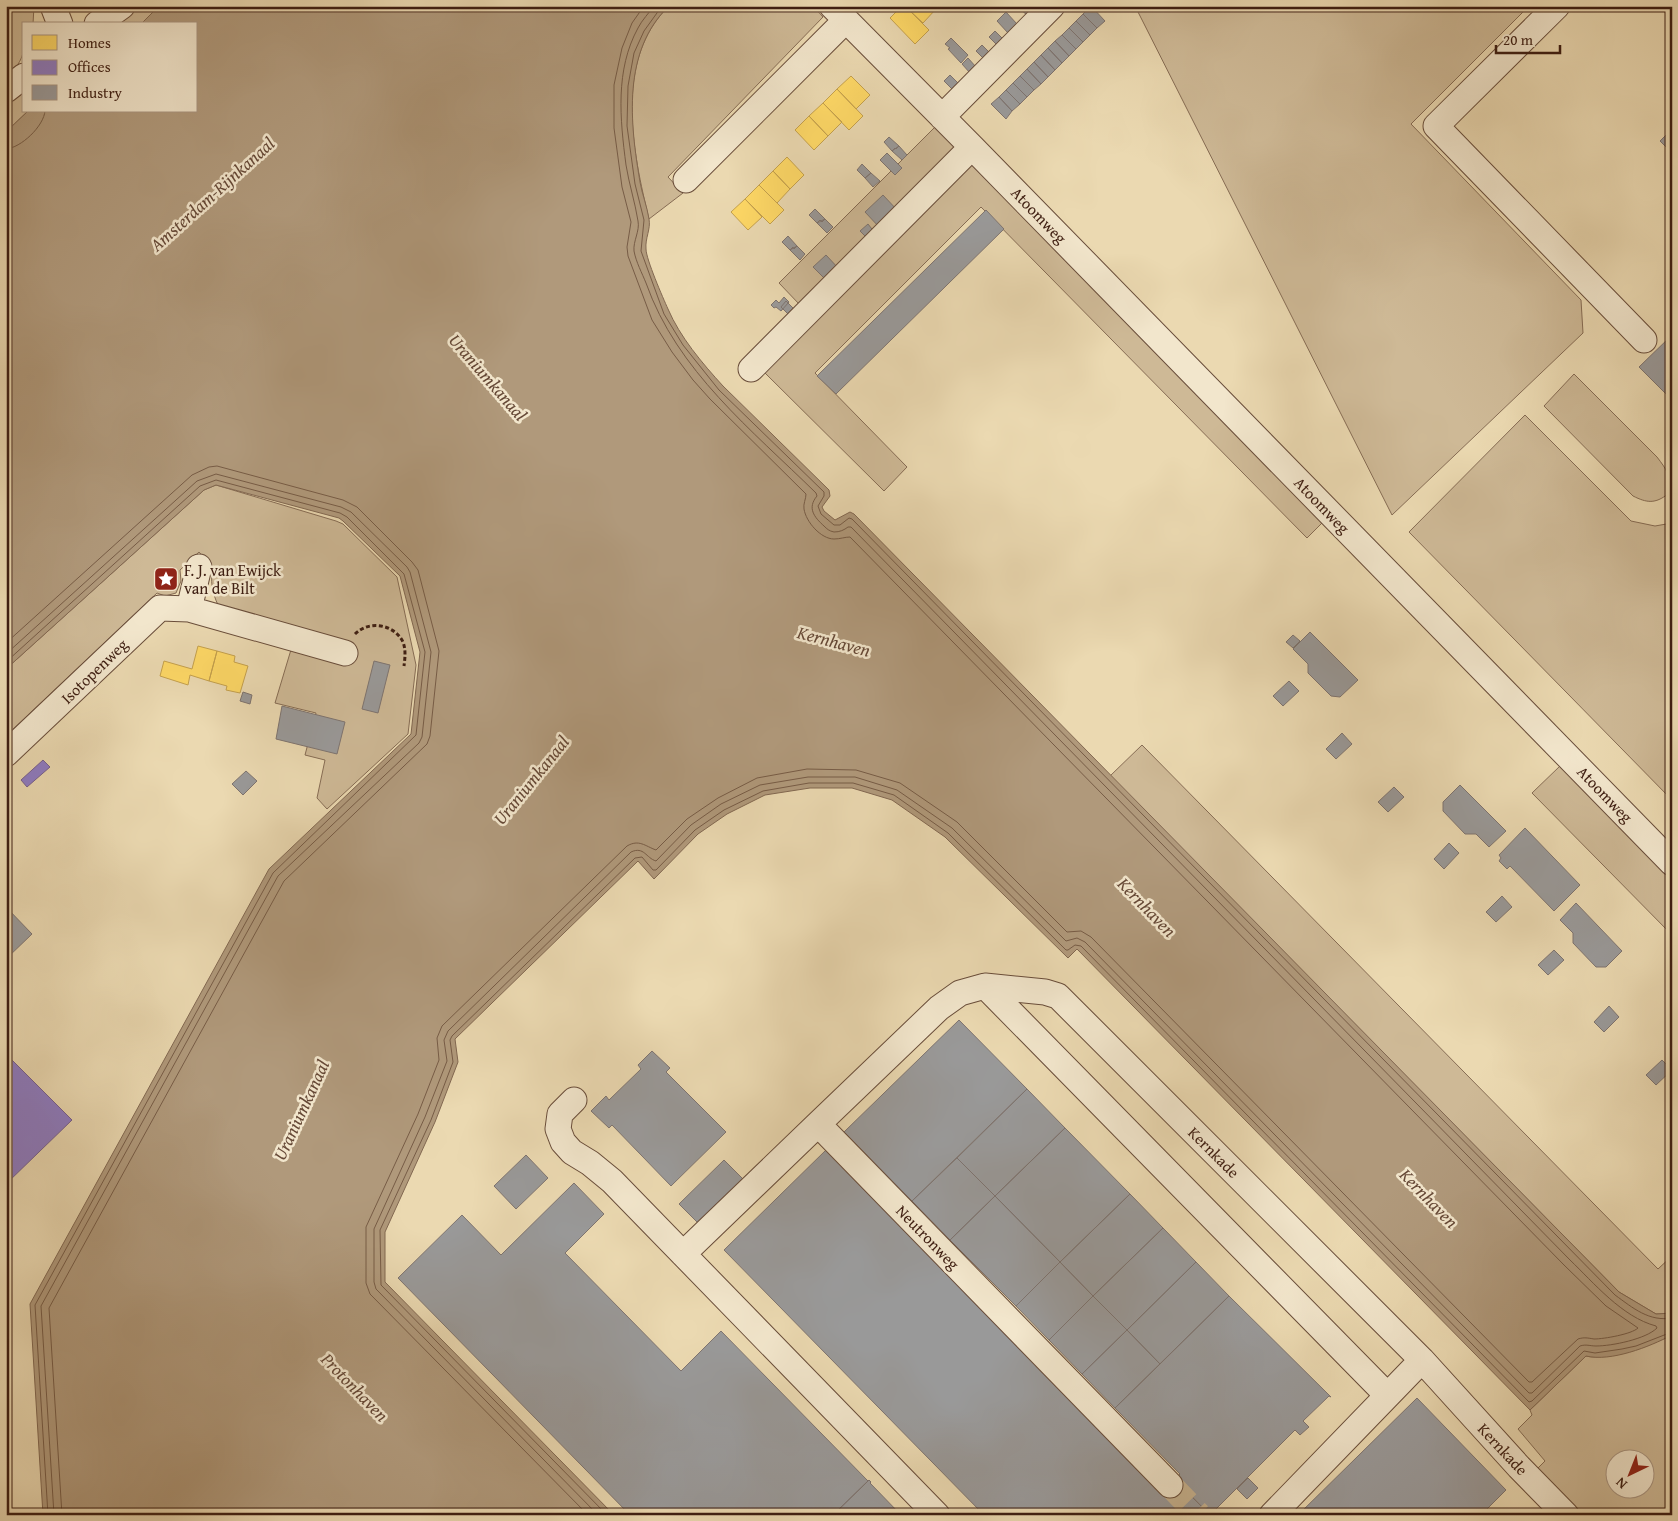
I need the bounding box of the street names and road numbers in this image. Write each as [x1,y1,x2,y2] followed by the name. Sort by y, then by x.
[1006,181,1072,249] street label: Atoomweg
[1289,471,1355,539] street label: Atoomweg
[55,633,133,709] street label: Isotopenweg
[1572,760,1638,828] street label: Atoomweg
[1183,1121,1245,1183] street label: Kernkade
[891,1199,965,1275] street label: Neutronweg
[1472,1417,1534,1481] street label: Kernkade

